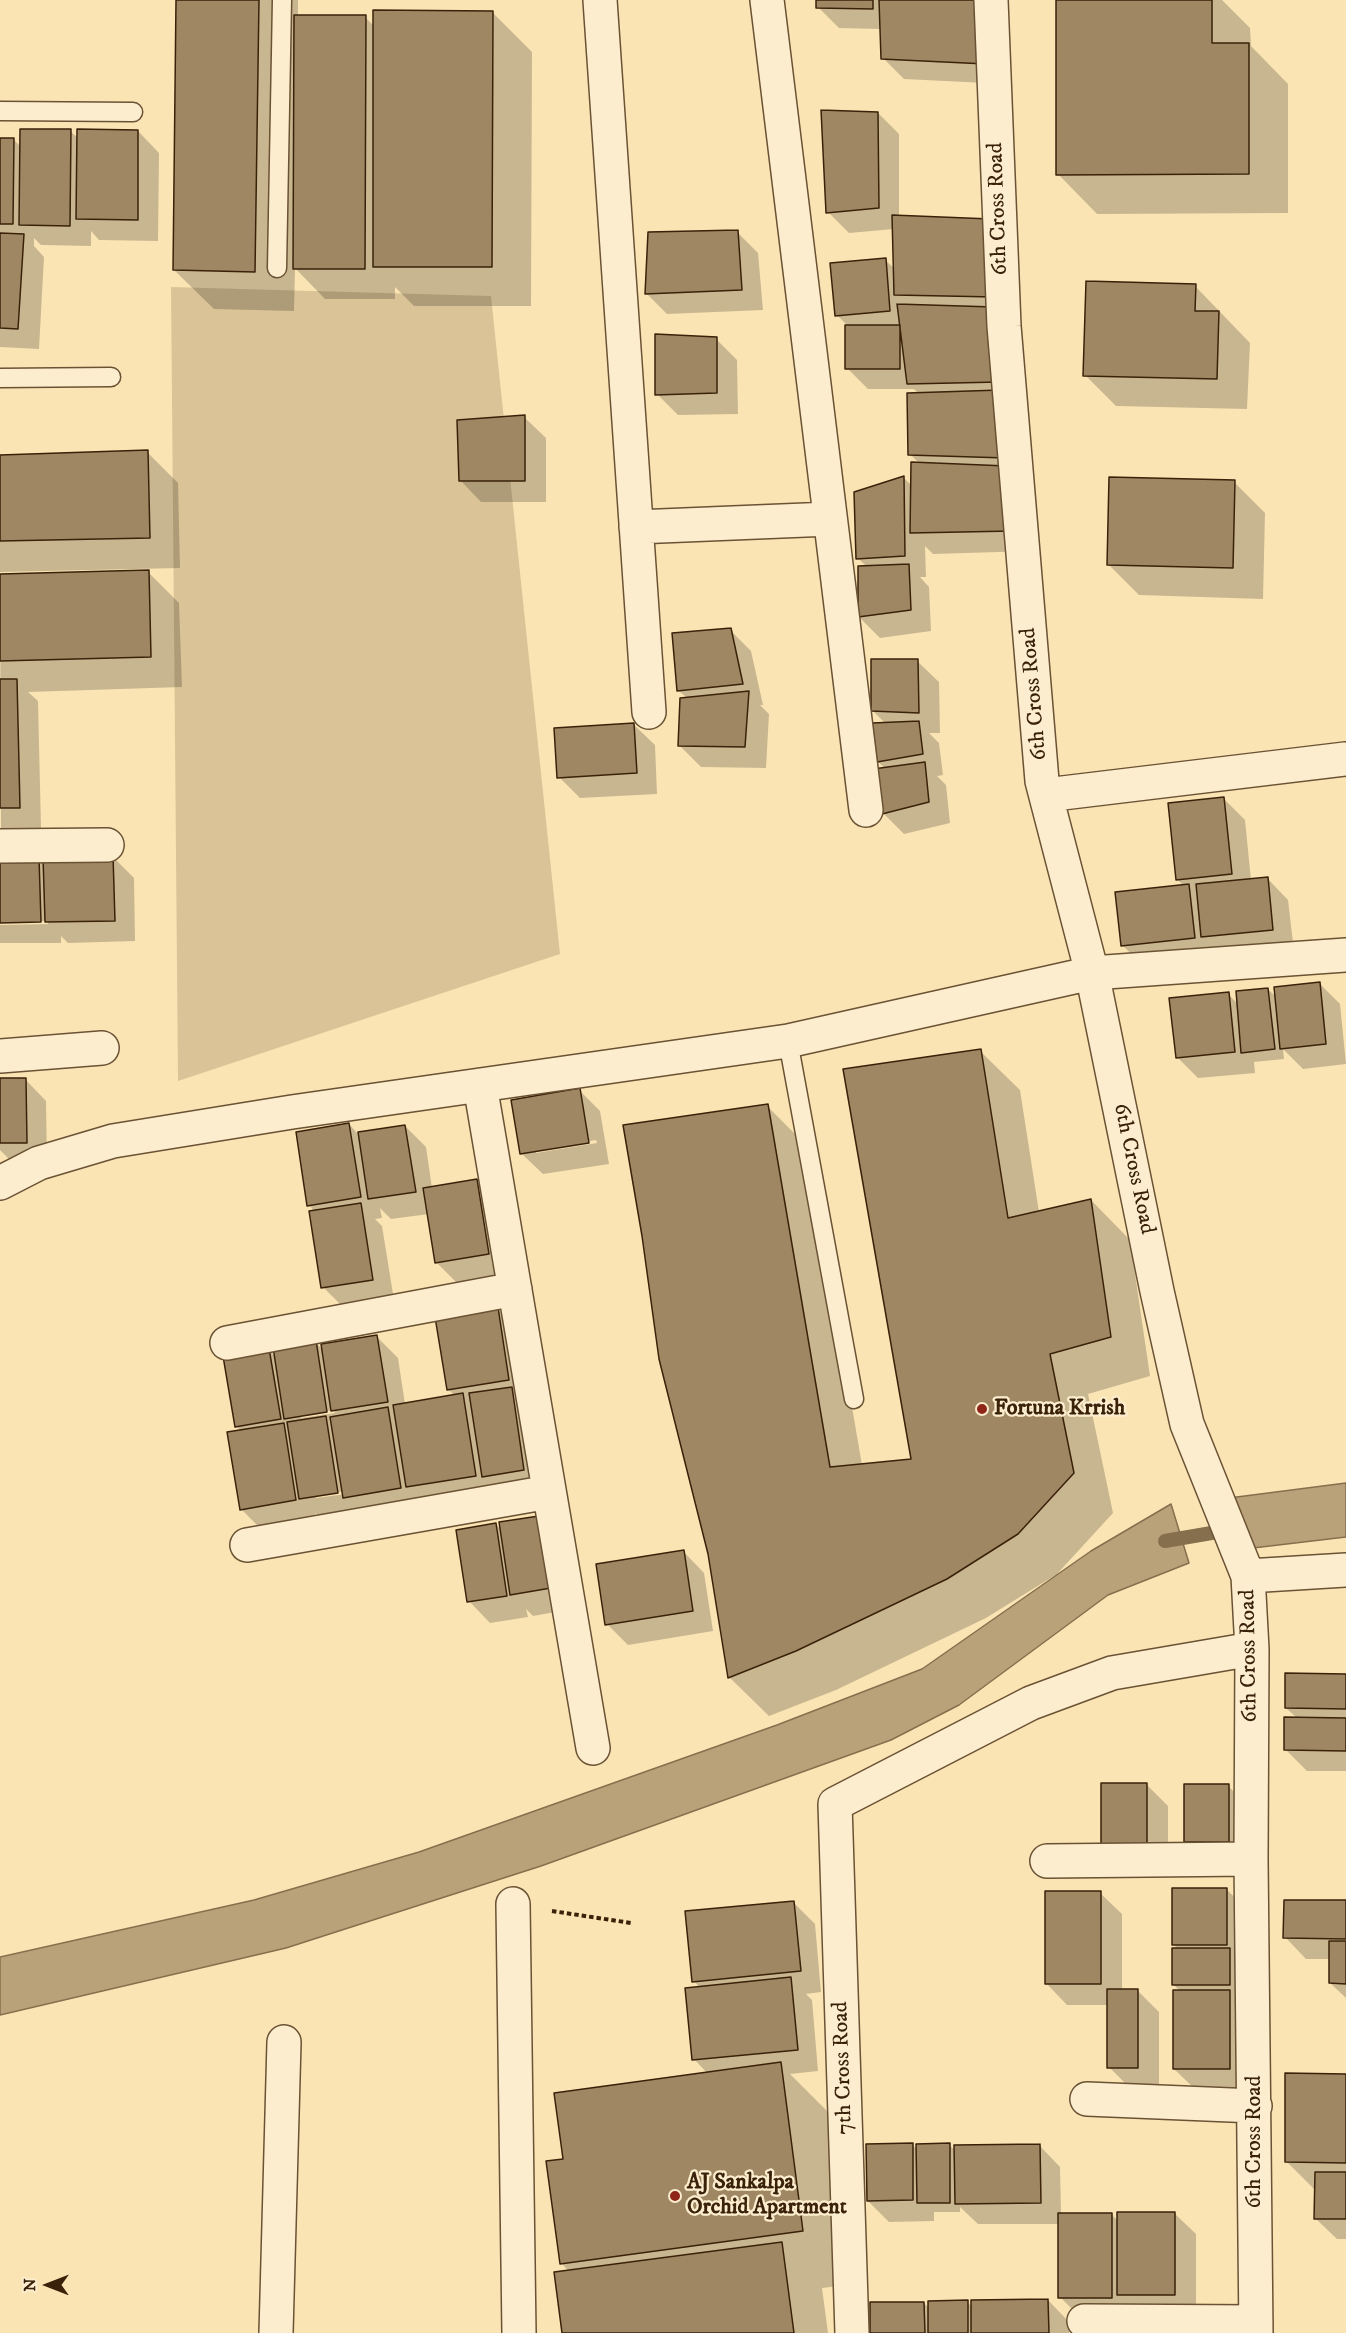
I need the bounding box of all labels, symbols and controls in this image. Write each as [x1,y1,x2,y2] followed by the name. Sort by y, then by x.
[983,142,1015,276] street label: 6th Cross Road
[1016,627,1054,761] street label: 6th Cross Road
[1106,1101,1160,1237] street label: 6th Cross Road
[994,1396,1125,1422] place label: Fortuna Krrish
[975,1402,989,1416] marker: Fortuna Krrish
[1236,1589,1264,1723] street label: 6th Cross Road
[828,2001,860,2135] street label: 7th Cross Road
[1242,2075,1268,2209] street label: 6th Cross Road
[687,2170,847,2222] place label: AJ Sankalpa Orchid Apartment
[668,2189,682,2203] marker: AJ Sankalpa Orchid Apartment
[18,2255,78,2315] north arrow
[20,2278,40,2292] text: N

